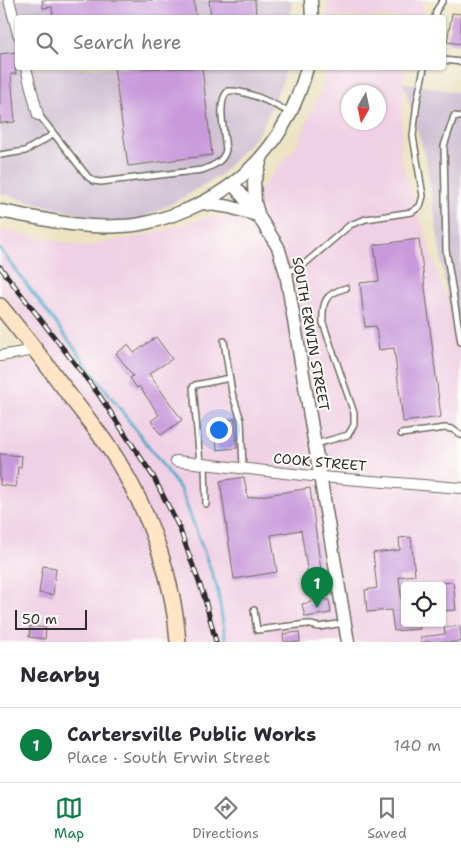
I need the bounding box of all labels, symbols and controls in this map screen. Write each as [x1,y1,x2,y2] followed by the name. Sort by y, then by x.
[15,15,446,70] search box
[33,29,61,57] icon: search
[73,30,182,55] text: Search here
[341,85,386,130] north arrow
[289,256,333,413] street label: SOUTH ERWIN STREET
[206,417,232,443] your location
[273,449,368,475] street label: COOK STREET
[301,567,333,608] pin: 1
[401,582,446,627] map controls
[401,582,446,627] button: locate
[15,607,88,630] scale bar
[22,610,57,628] text: 50 m
[20,661,100,689] text: Nearby
[67,722,316,747] text: Cartersville Public Works
[32,735,40,756] text: 1
[394,735,441,756] text: 140 m
[67,747,270,768] text: Place · South Erwin Street
[54,794,84,842] tab: Map
[192,794,259,842] tab: Directions
[367,794,407,842] tab: Saved

